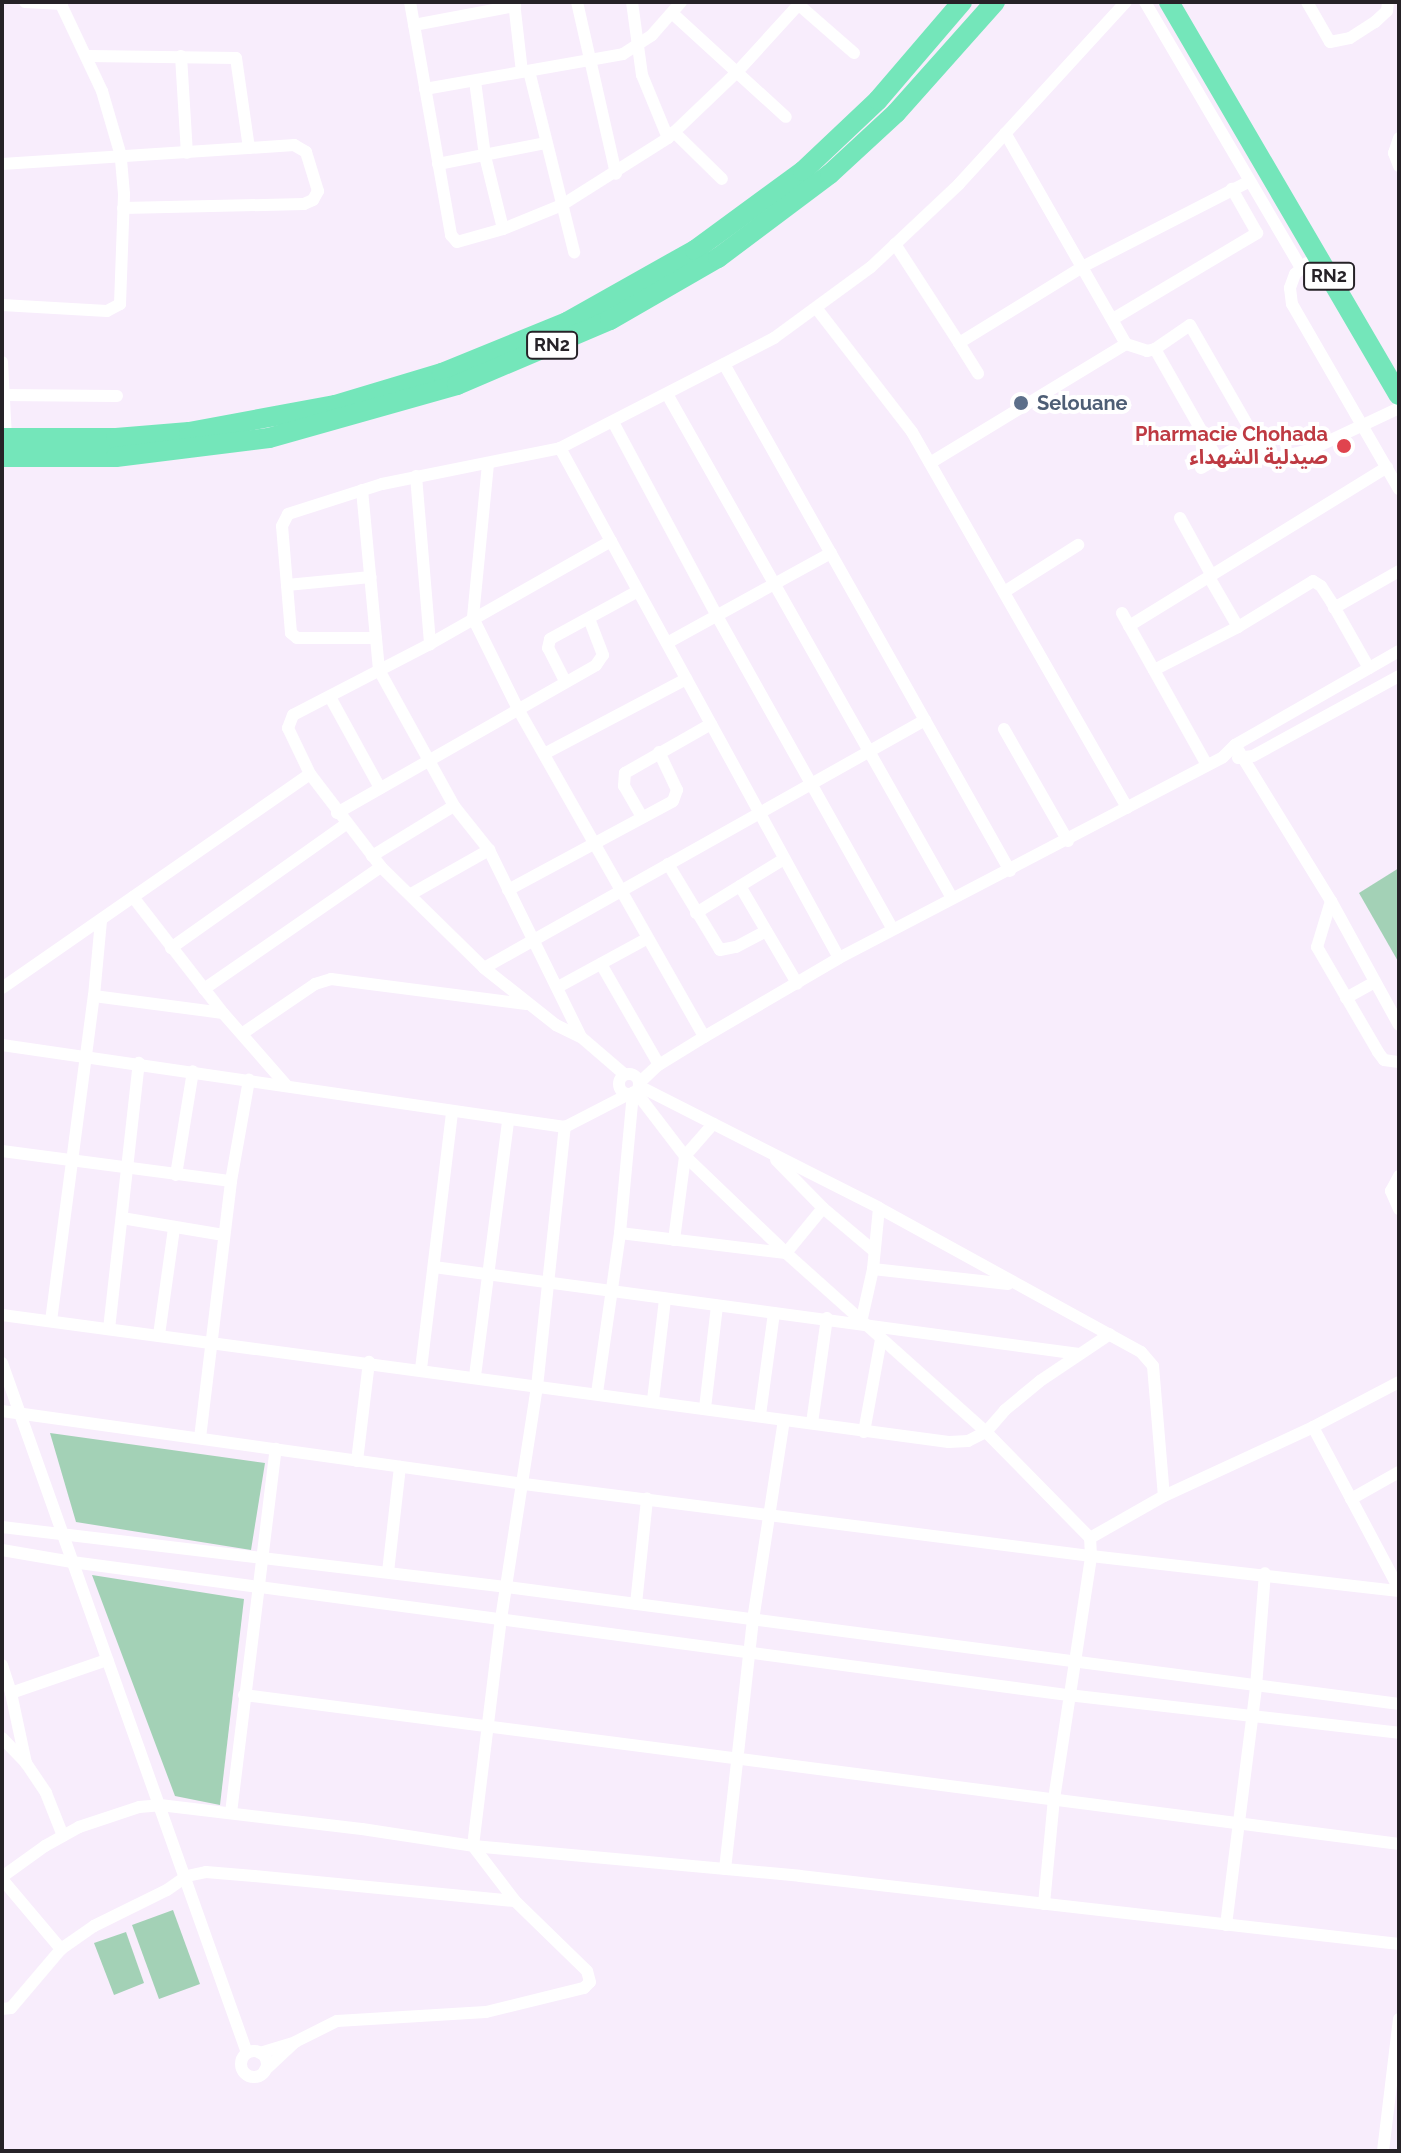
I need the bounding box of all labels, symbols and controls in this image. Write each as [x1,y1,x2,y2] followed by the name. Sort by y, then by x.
[1303,262,1355,290] road number: RN2
[526,331,578,359] road number: RN2
[1037,391,1128,415] place label: Selouane
[1012,394,1030,412] marker: Selouane
[1135,422,1328,469] place label: Pharmacie Chohada صيدلية الشهداء
[1335,437,1353,455] marker: Pharmacie Chohada صيدلية الشهداء

